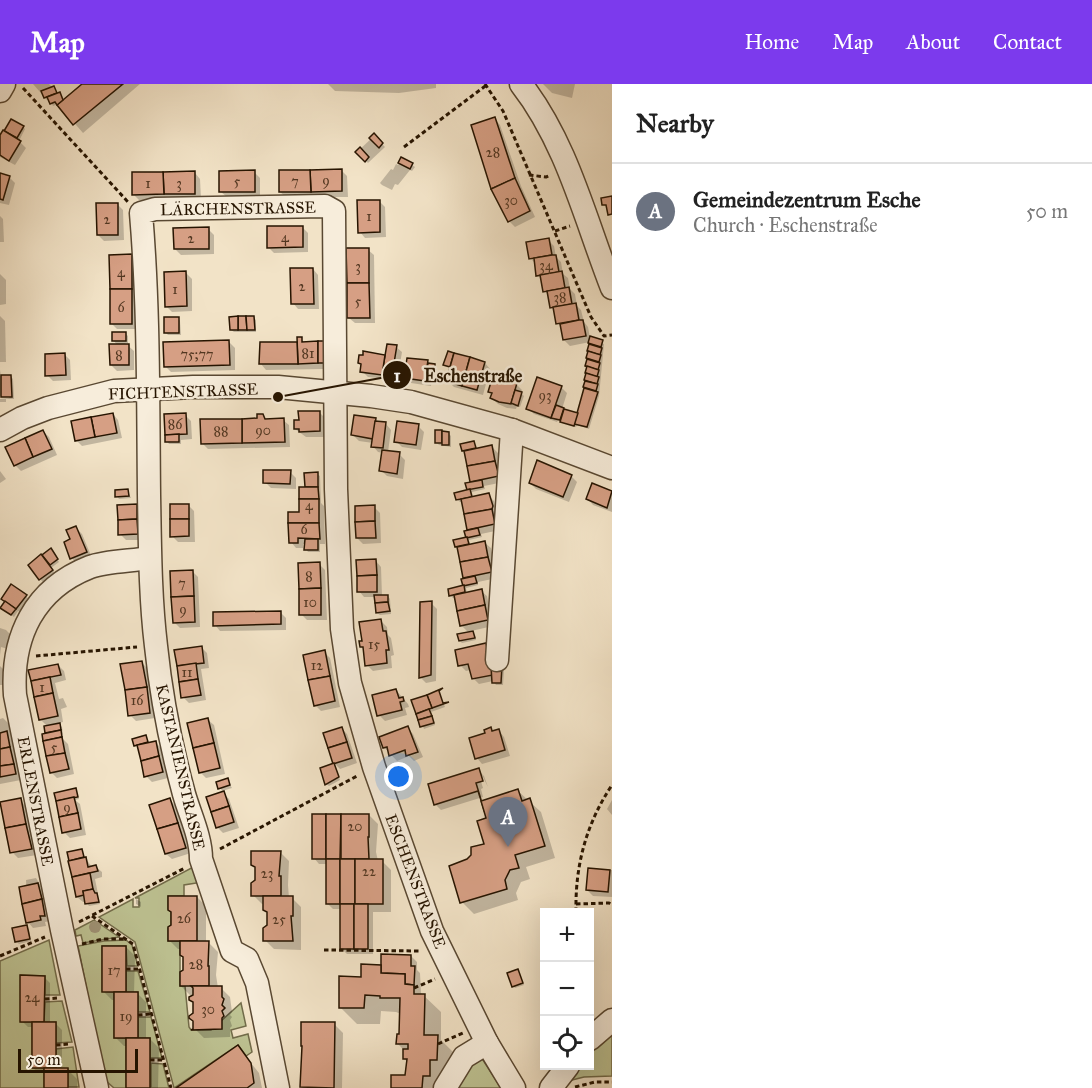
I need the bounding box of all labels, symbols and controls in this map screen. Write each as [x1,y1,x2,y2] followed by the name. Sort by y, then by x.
[30,25,85,60] text: Map
[744,29,799,55] text: Home
[832,29,873,55] text: Map
[906,29,960,55] text: About
[993,29,1062,55] text: Contact
[636,107,714,139] text: Nearby
[486,144,500,161] house number: 28
[322,172,330,189] house number: 9
[234,173,241,190] house number: 5
[291,173,299,190] house number: 7
[145,175,151,192] house number: 1
[176,175,182,192] house number: 3
[693,186,921,213] text: Gemeindezentrum Esche
[504,192,518,209] house number: 30
[160,197,316,219] street label: LÄRCHENSTRASSE
[649,199,662,223] text: A
[1026,199,1068,223] text: 50 m
[366,208,372,225] house number: 1
[104,211,111,228] house number: 2
[693,213,878,237] text: Church · Eschenstraße
[281,229,290,246] house number: 4
[188,230,195,247] house number: 2
[539,257,554,274] house number: 34
[355,258,361,275] house number: 3
[117,264,126,281] house number: 4
[299,278,306,295] house number: 2
[172,281,178,298] house number: 1
[553,289,567,306] house number: 38
[355,293,362,310] house number: 5
[117,299,125,316] house number: 6
[302,345,315,362] house number: 81
[181,346,213,363] house number: 75;77
[115,347,123,364] house number: 8
[382,357,535,393] callout: Eschenstraße
[393,365,401,387] text: 1
[424,365,523,387] text: Eschenstraße
[108,379,258,404] street label: FICHTENSTRASSE
[538,387,552,404] house number: 93
[168,416,183,433] house number: 86
[255,422,271,439] house number: 90
[214,423,228,440] house number: 88
[305,497,314,514] house number: 4
[300,521,308,538] house number: 6
[305,568,313,585] house number: 8
[178,575,186,592] house number: 7
[303,594,317,611] house number: 10
[179,601,187,618] house number: 9
[368,636,380,653] house number: 15
[311,657,323,674] house number: 12
[181,664,193,681] house number: 11
[39,679,45,696] house number: 1
[152,682,209,852] street label: KASTANIENSTRASSE
[131,692,144,709] house number: 16
[14,735,57,867] street label: ERLENSTRASSE
[51,739,58,756] house number: 5
[384,762,413,791] your location
[488,798,528,847] pin: A
[63,799,71,816] house number: 9
[381,811,450,951] street label: ESCHENSTRASSE
[347,818,363,835] house number: 20
[362,863,376,880] house number: 22
[261,865,273,882] house number: 23
[540,908,594,1070] map controls
[540,908,594,962] button: +
[177,910,192,927] house number: 26
[272,911,286,928] house number: 25
[189,956,203,973] house number: 28
[107,962,121,979] house number: 17
[540,962,594,1016] button: −
[25,989,41,1006] house number: 24
[201,1001,215,1018] house number: 30
[120,1008,132,1025] house number: 19
[540,1016,594,1070] button: locate
[18,1046,138,1074] scale bar
[27,1050,61,1069] text: 50 m

